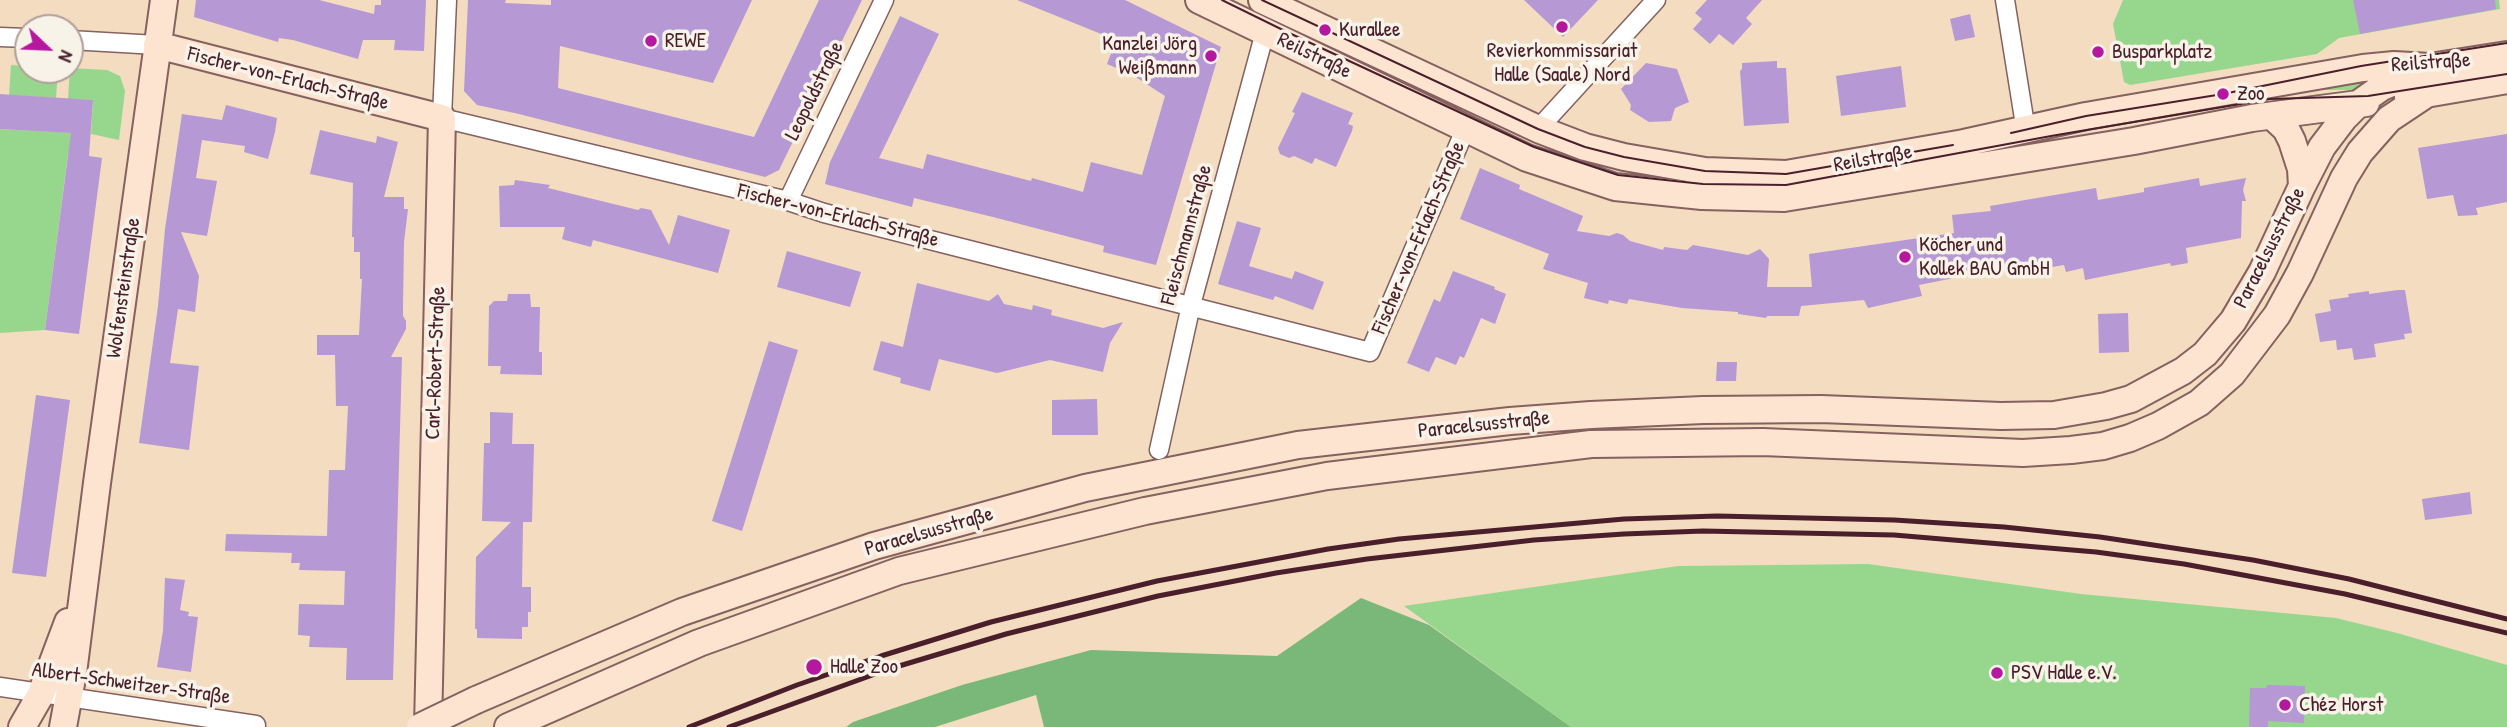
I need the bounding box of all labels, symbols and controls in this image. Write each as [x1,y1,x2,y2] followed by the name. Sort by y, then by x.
[14,14,84,84] north arrow
[1339,17,1400,43] place label: Kurallee
[1554,19,1570,35] marker: Revierkommissariat Halle (Saale) Nord
[1317,22,1333,38] marker: Kurallee
[1273,27,1355,85] street label: Reilstraße
[665,28,706,54] place label: REWE
[1102,31,1197,81] place label: Kanzlei Jörg Weißmann
[643,33,659,49] marker: REWE
[780,37,850,145] street label: Leopoldstraße
[1487,38,1637,88] place label: Revierkommissariat Halle (Saale) Nord
[2112,39,2212,65] place label: Busparkplatz
[185,42,391,116] street label: Fischer-von-Erlach-Straße
[2090,44,2106,60] marker: Busparkplatz
[53,47,80,66] text: N
[1203,48,1219,64] marker: Kanzlei Jörg Weißmann
[2391,48,2471,78] street label: Reilstraße
[2237,81,2265,107] place label: Zoo
[2215,86,2231,102] marker: Zoo
[1367,138,1471,338] street label: Fischer-von-Erlach-Straße
[1832,140,1914,178] street label: Reilstraße
[1156,162,1218,308] street label: Fleischmannstraße
[735,179,941,253] street label: Fischer-von-Erlach-Straße
[2229,183,2311,313] street label: Paracelsusstraße
[102,216,146,360] street label: Wolfensteinstraße
[1919,232,2050,282] place label: Köcher und Kollek BAU GmbH
[1897,249,1913,265] marker: Köcher und Kollek BAU GmbH
[421,286,451,440] street label: Carl-Robert-Straße
[1417,406,1551,444] street label: Paracelsusstraße
[862,502,996,562] street label: Paracelsusstraße
[830,654,898,680] place label: Halle Zoo
[804,657,824,677] marker: Halle Zoo
[30,658,232,710] street label: Albert-Schweitzer-Straße
[2011,660,2117,686] place label: PSV Halle e.V.
[1989,665,2005,681] marker: PSV Halle e.V.
[2299,692,2383,718] place label: Chéz Horst
[2277,697,2293,713] marker: Chéz Horst

